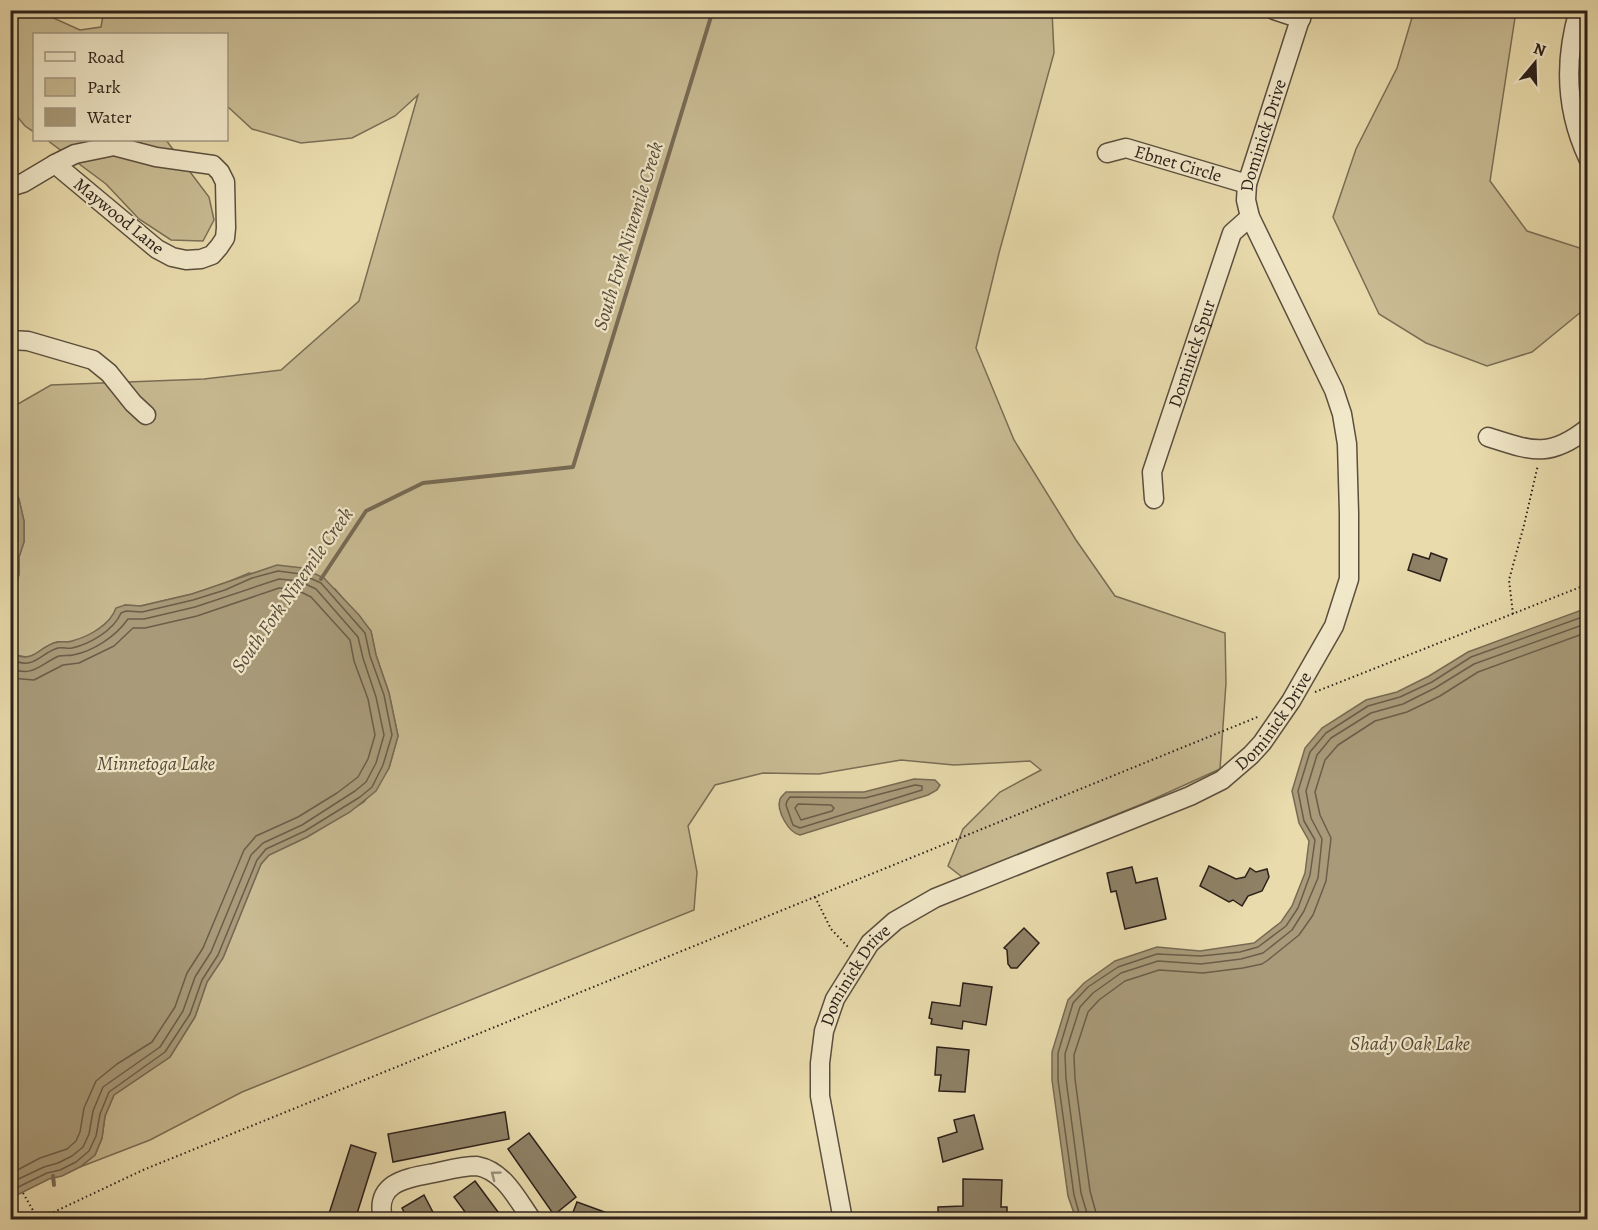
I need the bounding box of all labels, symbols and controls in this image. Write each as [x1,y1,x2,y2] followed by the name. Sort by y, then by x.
[33,33,228,141] legend
[1505,33,1565,93] north arrow
[1530,37,1549,62] text: N
[87,45,125,69] text: Road
[87,75,121,99] text: Park
[1235,76,1292,192] street label: Dominick Drive
[86,105,132,129] text: Water
[586,138,670,334] water label: South Fork Ninemile Creek
[1131,139,1225,188] street label: Ebnet Circle
[69,172,169,260] street label: Maywood Lane
[1162,296,1221,411] street label: Dominick Spur
[225,502,359,678] water label: South Fork Ninemile Creek
[1230,667,1317,776] street label: Dominick Drive
[97,750,215,777] water label: Minnetoga Lake
[815,919,895,1029] street label: Dominick Drive
[1350,1030,1470,1057] water label: Shady Oak Lake
[491,1171,502,1182] one-way arrow

